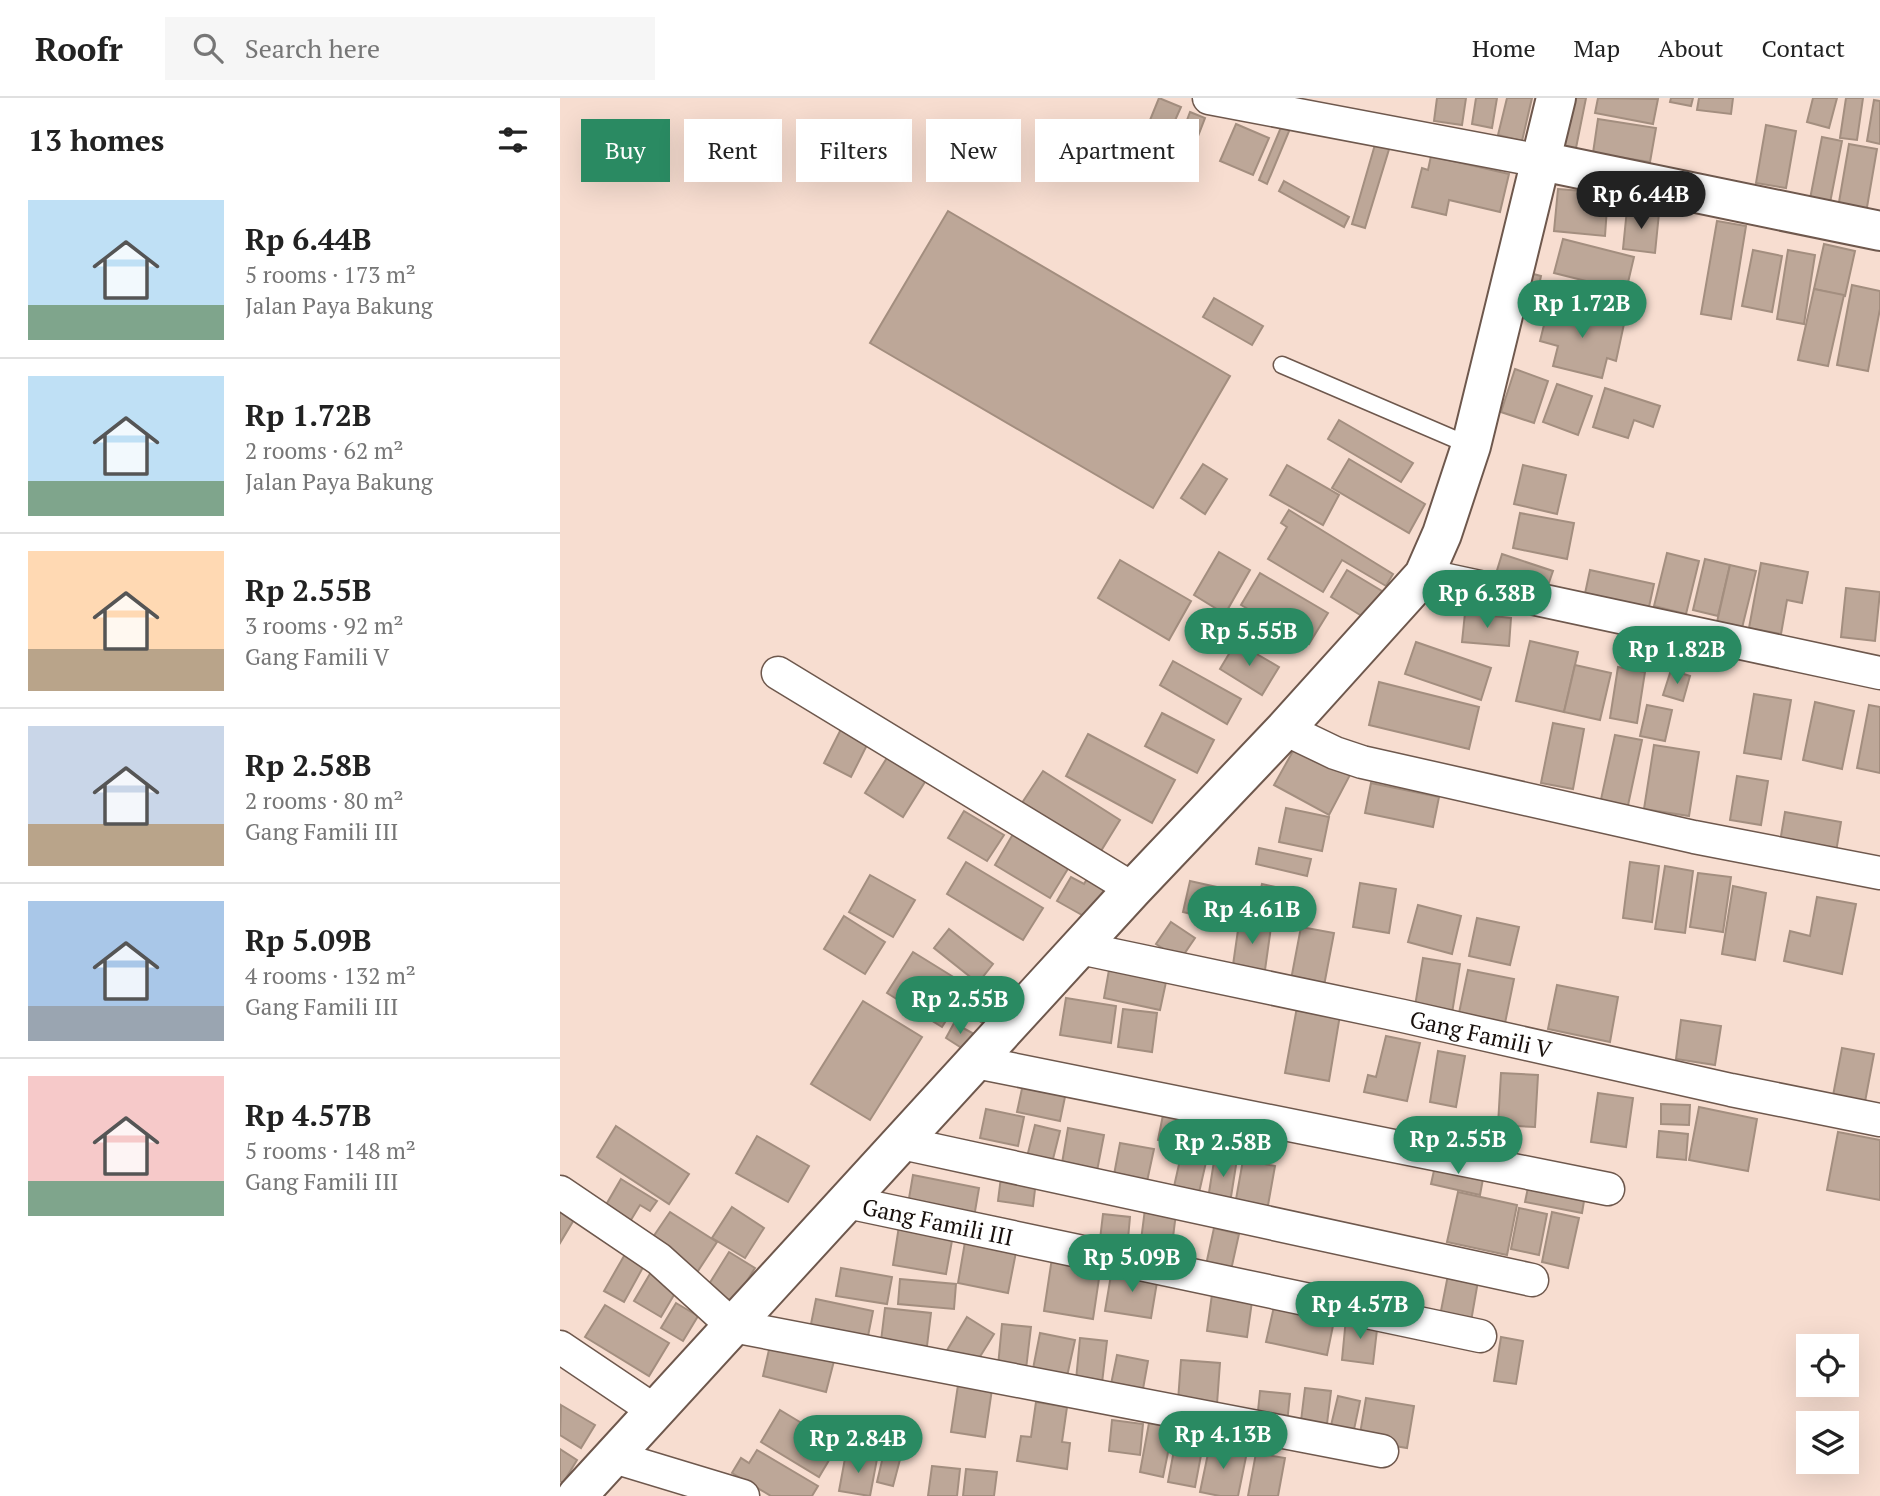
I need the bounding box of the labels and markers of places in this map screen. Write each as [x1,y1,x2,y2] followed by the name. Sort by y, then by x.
[1569,172,1713,231] pin: Rp 6.44B
[1510,280,1654,340] pin: Rp 1.72B
[1415,570,1559,630] pin: Rp 6.38B
[1177,608,1321,668] pin: Rp 5.55B
[1605,626,1749,686] pin: Rp 1.82B
[1180,886,1324,946] pin: Rp 4.61B
[888,976,1032,1036] pin: Rp 2.55B
[1386,1116,1530,1176] pin: Rp 2.55B
[1151,1119,1295,1179] pin: Rp 2.58B
[1060,1234,1204,1294] pin: Rp 5.09B
[1288,1282,1432,1341] pin: Rp 4.57B
[1151,1412,1295,1471] pin: Rp 4.13B
[786,1416,930,1475] pin: Rp 2.84B

